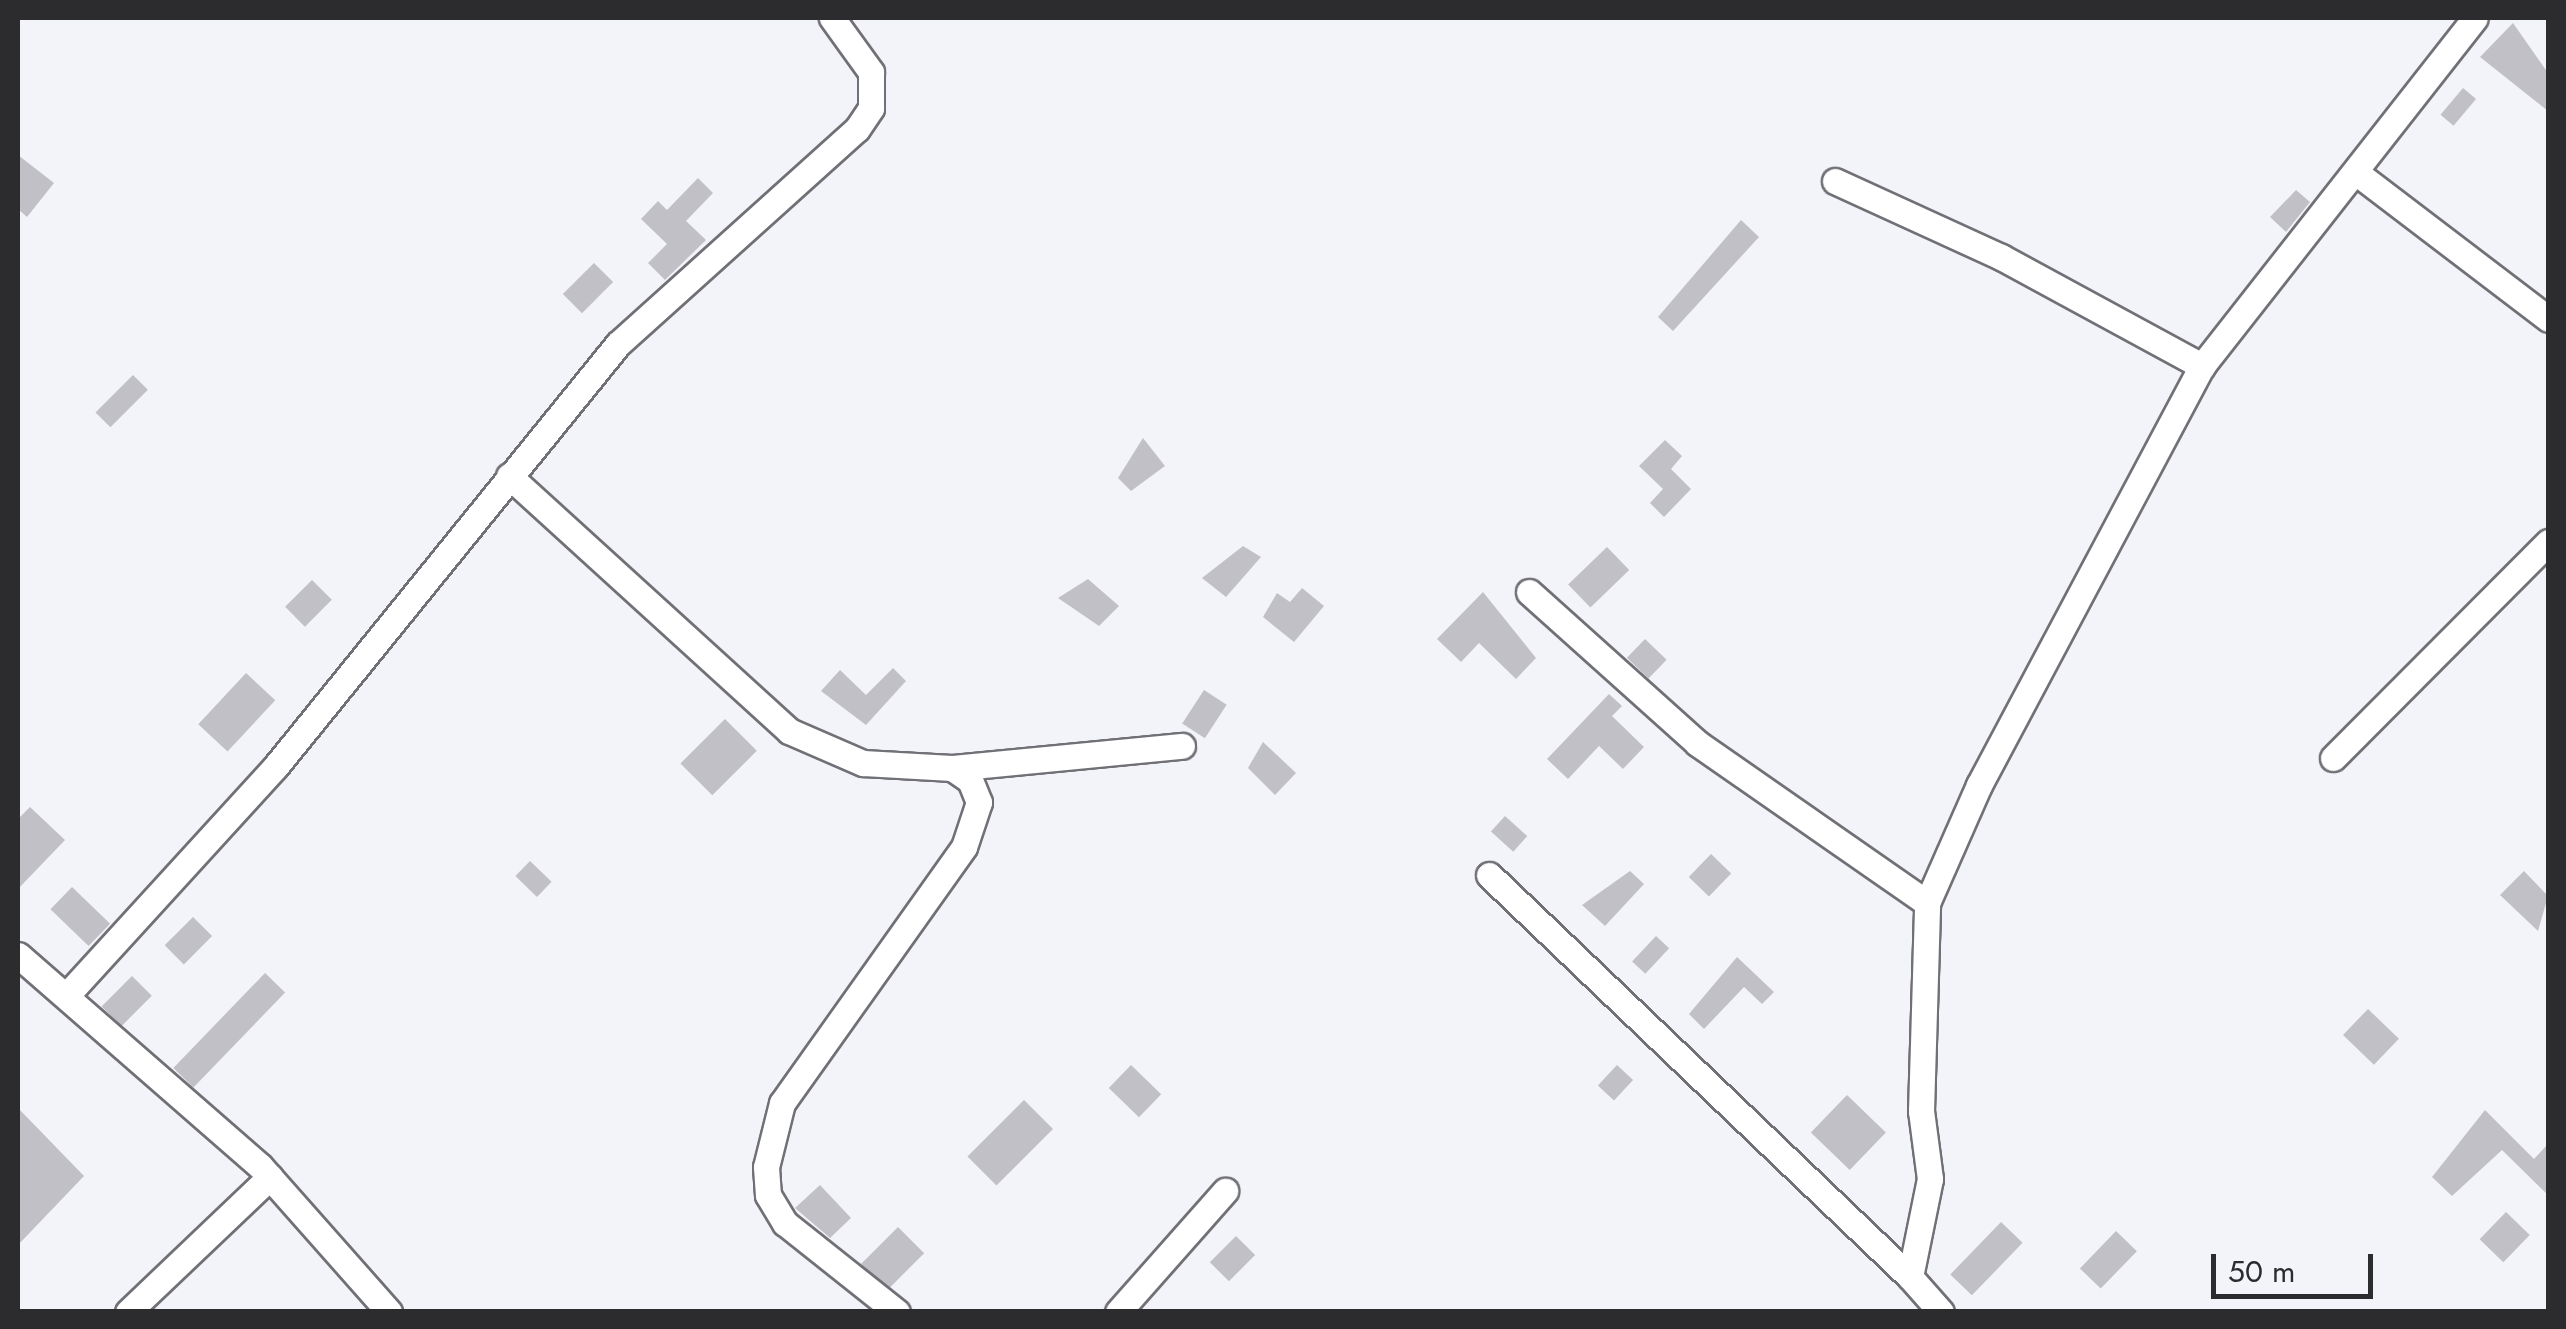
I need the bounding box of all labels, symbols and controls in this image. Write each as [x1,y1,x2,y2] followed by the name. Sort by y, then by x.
[2216,1234,2378,1296] scale bar
[2228,1250,2295,1293] text: 50 m

